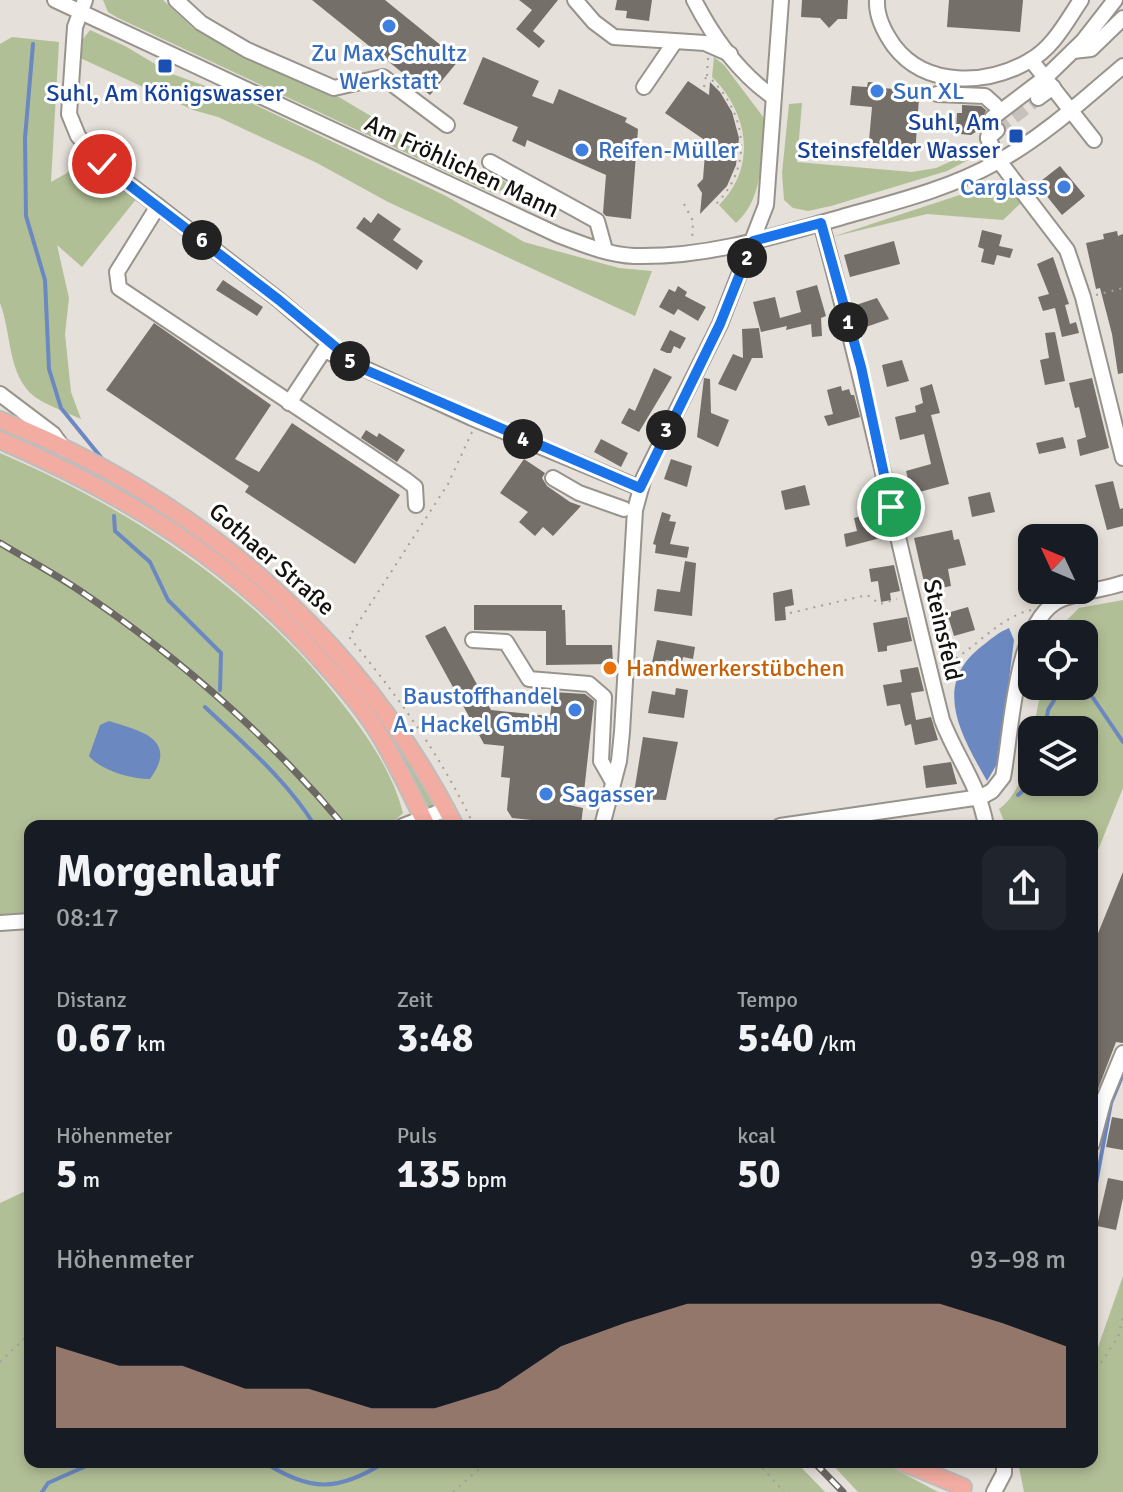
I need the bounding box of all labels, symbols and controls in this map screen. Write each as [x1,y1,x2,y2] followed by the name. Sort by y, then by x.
[380,17,398,35] marker: Zu Max Schultz Werkstatt
[311,38,467,96] place label: Zu Max Schultz Werkstatt
[156,57,174,75] marker: Suhl, Am Königswasser
[893,76,964,106] place label: Sun XL
[46,78,284,108] place label: Suhl, Am Königswasser
[868,82,886,100] marker: Sun XL
[797,107,1000,165] place label: Suhl, Am Steinsfelder Wasser
[360,108,564,224] street label: Am Fröhlichen Mann
[1007,127,1025,145] marker: Suhl, Am Steinsfelder Wasser
[68,130,136,198] pin
[598,135,739,165] place label: Reifen-Müller
[573,141,591,159] marker: Reifen-Müller
[80,142,124,186] icon: check
[960,172,1048,202] place label: Carglass
[1055,178,1073,196] marker: Carglass
[182,220,222,260] pin: 6
[196,226,208,253] text: 6
[727,238,767,278] pin: 2
[741,244,753,271] text: 2
[828,302,868,342] pin: 1
[842,308,854,335] text: 1
[330,341,370,381] pin: 5
[344,347,356,374] text: 5
[646,410,686,450] pin: 3
[660,416,672,443] text: 3
[503,419,543,459] pin: 4
[517,425,529,452] text: 4
[857,473,925,541] pin
[869,485,913,529] icon: arrive
[203,496,341,622] street label: Gothaer Straße
[1018,524,1098,604] north arrow
[1018,524,1098,796] map controls
[917,576,969,684] street label: Steinsfeld
[1018,620,1098,700] button: locate
[626,653,845,683] place label: Handwerkerstübchen
[601,659,619,677] marker: Handwerkerstübchen
[393,681,559,739] place label: Baustoffhandel A. Hackel GmbH
[566,701,584,719] marker: Baustoffhandel A. Hackel GmbH
[1018,716,1098,796] button: layers
[562,779,654,809] place label: Sagasser
[537,785,555,803] marker: Sagasser
[56,845,279,899] text: Morgenlauf
[982,846,1066,930] button: share
[56,902,119,934] text: 08:17
[56,986,127,1013] text: Distanz
[397,986,433,1013] text: Zeit
[737,986,798,1013] text: Tempo
[56,1013,132,1063] text: 0.67
[397,1013,473,1063] text: 3:48
[737,1013,814,1063] text: 5:40
[132,1030,166,1057] text: km
[814,1030,857,1057] text: /km
[56,1122,172,1149] text: Höhenmeter
[397,1122,437,1149] text: Puls
[737,1122,776,1149] text: kcal
[56,1149,78,1199] text: 5
[397,1149,461,1199] text: 135
[737,1149,781,1199] text: 50
[78,1166,100,1193] text: m
[461,1166,507,1193] text: bpm
[56,1244,194,1276] text: Höhenmeter
[970,1244,1066,1276] text: 93–98 m

